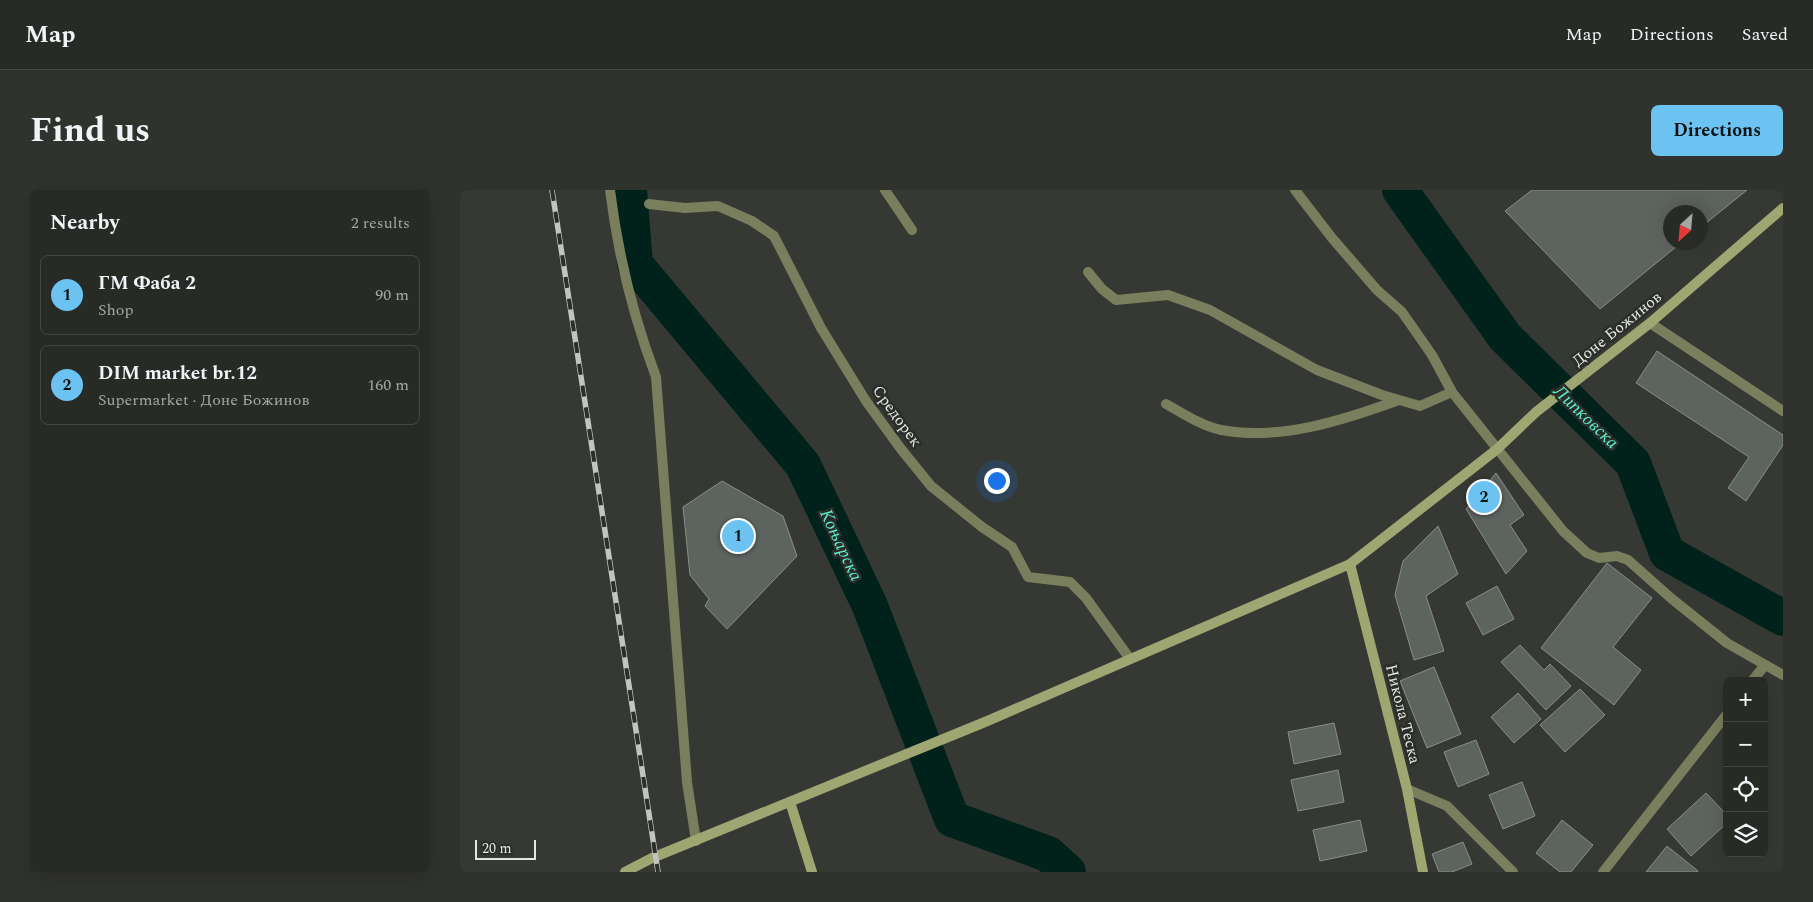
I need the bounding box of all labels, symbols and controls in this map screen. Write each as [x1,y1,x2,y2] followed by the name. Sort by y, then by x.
[25,17,75,53] text: Map
[1566,21,1602,48] text: Map
[1630,21,1714,48] text: Directions
[1742,21,1788,48] text: Saved
[30,104,150,157] text: Find us
[1651,105,1783,156] button: Directions
[1663,205,1708,250] north arrow
[50,207,120,239] text: Nearby
[351,211,410,235] text: 2 results
[98,269,196,298] text: ГМ Фаба 2
[63,283,71,307] text: 1
[375,283,409,307] text: 90 m
[1567,285,1667,373] street label: Доне Божинов
[98,298,134,322] text: Shop
[98,359,257,388] text: DIM market br.12
[63,373,71,397] text: 2
[367,373,409,397] text: 160 m
[1546,378,1625,455] water label: Липковска
[866,380,928,452] street label: Средорек
[98,388,309,412] text: Supermarket · Доне Божинов
[984,468,1010,494] your location
[1468,478,1500,516] pin: 2
[813,505,869,585] water label: Коњарска
[722,517,754,555] pin: 1
[1379,662,1427,767] street label: Никола Теска
[1723,677,1768,857] map controls
[1723,677,1768,722] button: +
[1723,722,1768,767] button: −
[1723,767,1768,812] button: locate
[1723,812,1768,857] button: layers
[475,837,536,860] scale bar
[482,838,512,859] text: 20 m

